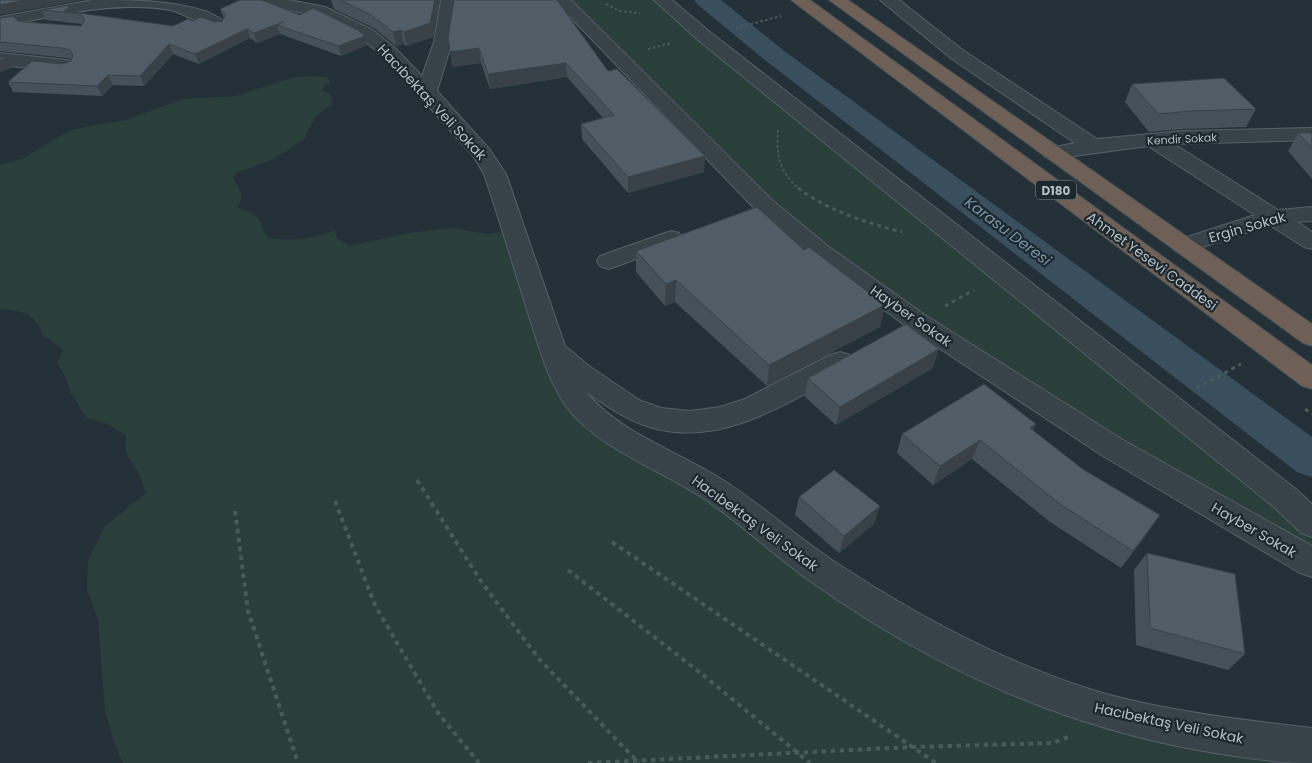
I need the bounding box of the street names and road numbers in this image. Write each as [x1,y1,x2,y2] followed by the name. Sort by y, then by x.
[373,40,492,165] street label: Hacıbektaş Veli Sokak
[1147,129,1218,149] street label: Kendir Sokak
[1036,180,1076,200] road number: D180
[1206,206,1289,248] street label: Ergin Sokak
[1083,207,1221,315] street label: Ahmet Yesevi Caddesi
[866,281,956,352] street label: Hayber Sokak
[688,470,823,576] street label: Hacıbektaş Veli Sokak
[1208,498,1301,563] street label: Hayber Sokak
[1093,697,1246,749] street label: Hacıbektaş Veli Sokak

